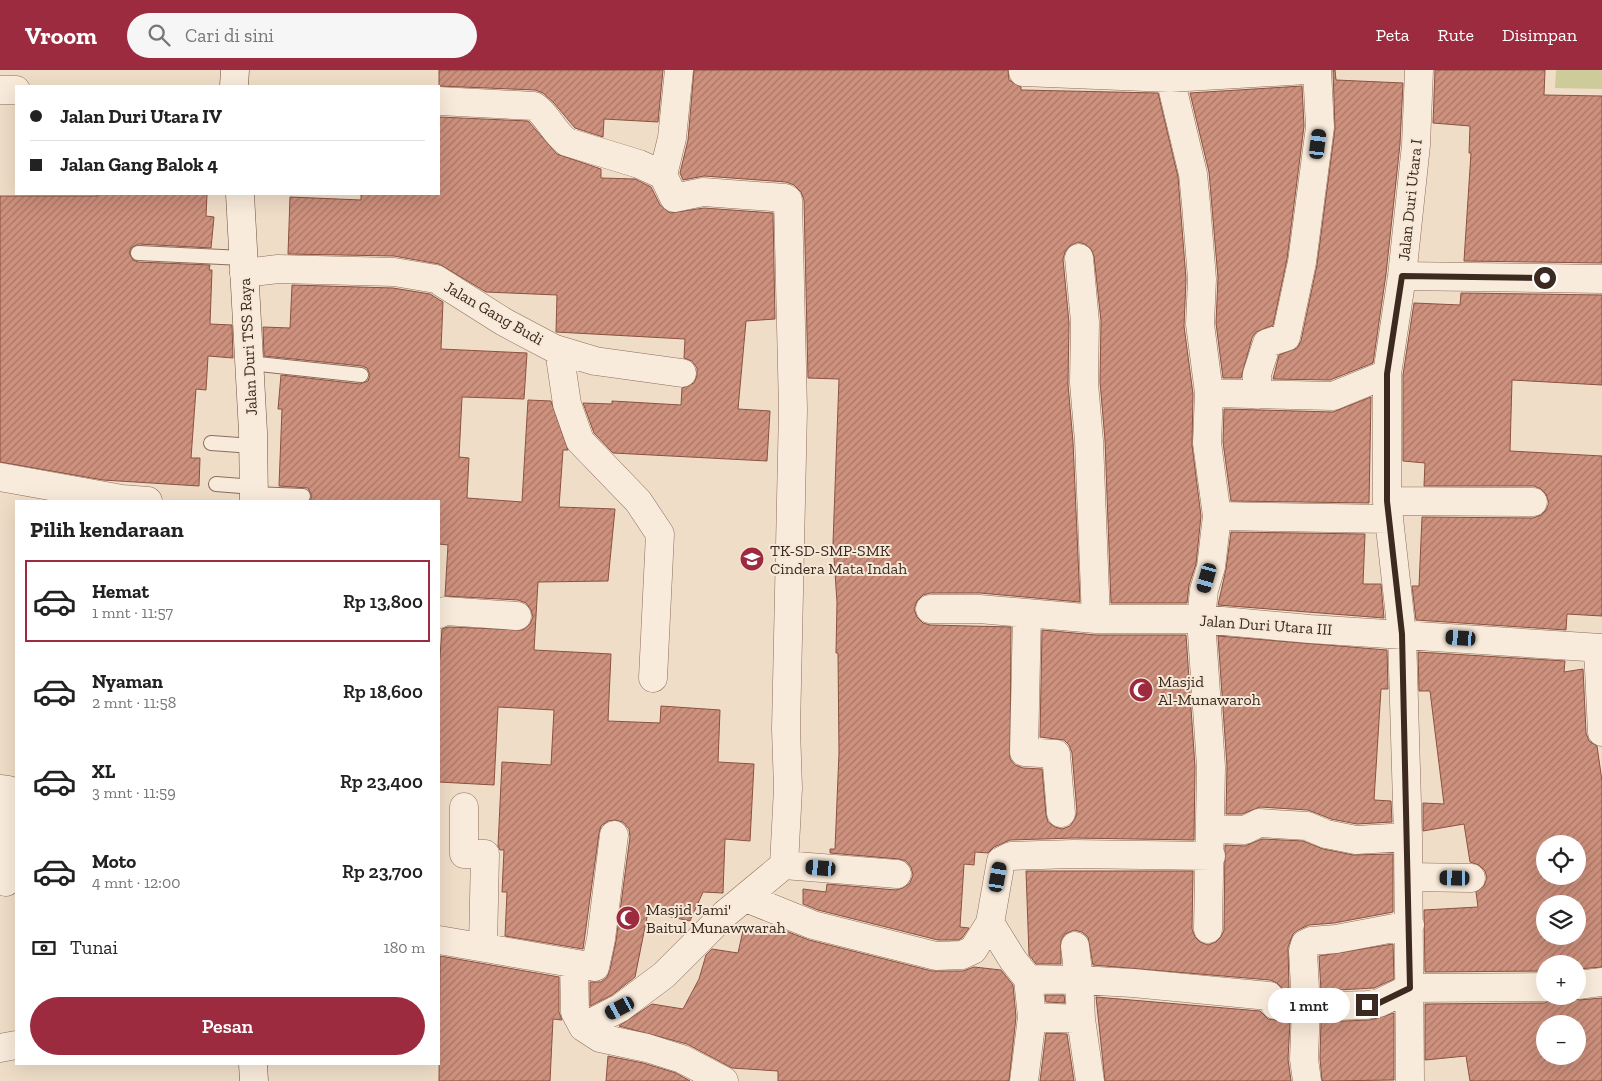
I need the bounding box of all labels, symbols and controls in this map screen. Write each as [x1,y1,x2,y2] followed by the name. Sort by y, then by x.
[127,13,477,58] search box
[25,21,97,50] text: Vroom
[145,21,173,49] icon: search
[185,24,274,47] text: Cari di sini
[1376,24,1410,46] text: Peta
[1438,24,1474,46] text: Rute
[1502,24,1577,46] text: Disimpan
[60,105,222,128] text: Jalan Duri Utara IV
[1308,128,1327,160] car
[1394,138,1426,262] street label: Jalan Duri Utara I
[60,153,218,176] text: Jalan Gang Balok 4
[1534,267,1556,289] route start
[235,277,261,416] street label: Jalan Duri TSS Raya
[441,277,548,349] street label: Jalan Gang Budi
[30,516,184,543] text: Pilih kendaraan
[770,541,907,578] place label: TK-SD-SMP-SMK Cindera Mata Indah
[739,546,765,572] school or university icon: TK-SD-SMP-SMK Cindera Mata Indah
[1195,562,1218,594] car
[32,579,77,624] icon: car
[92,580,149,603] text: Hemat
[343,590,423,613] text: Rp 13,800
[92,603,173,622] text: 1 mnt · 11:57
[1199,611,1333,639] street label: Jalan Duri Utara III
[1445,629,1476,647] car
[32,669,77,714] icon: car
[92,670,163,693] text: Nyaman
[1158,672,1261,709] place label: Masjid Al-Munawaroh
[1128,677,1154,703] mosque icon: Masjid Al-Munawaroh
[343,680,423,703] text: Rp 18,600
[92,693,176,712] text: 2 mnt · 11:58
[32,759,77,804] icon: car
[92,760,115,783] text: XL
[340,770,423,793] text: Rp 23,400
[92,783,176,802] text: 3 mnt · 11:59
[1536,835,1586,1065] map controls
[1536,835,1586,885] button: locate
[32,849,77,894] icon: car
[92,850,136,873] text: Moto
[805,859,836,877] car
[342,860,423,883] text: Rp 23,700
[988,861,1007,893] car
[1439,870,1470,886] car
[92,873,180,892] text: 4 mnt · 12:00
[1536,895,1586,945] button: layers
[646,900,786,937] place label: Masjid Jami' Baitul Munawwarah
[615,905,641,931] mosque icon: Masjid Jami' Baitul Munawwarah
[30,934,58,962] icon: cash
[70,936,118,959] text: Tunai
[384,938,425,957] text: 180 m
[1536,955,1586,1005] button: +
[1267,988,1350,1022] callout: 1 mnt
[603,994,636,1022] car
[1356,994,1378,1016] route end
[1289,996,1329,1015] text: 1 mnt
[30,997,425,1055] button: Pesan
[1536,1015,1586,1065] button: −

